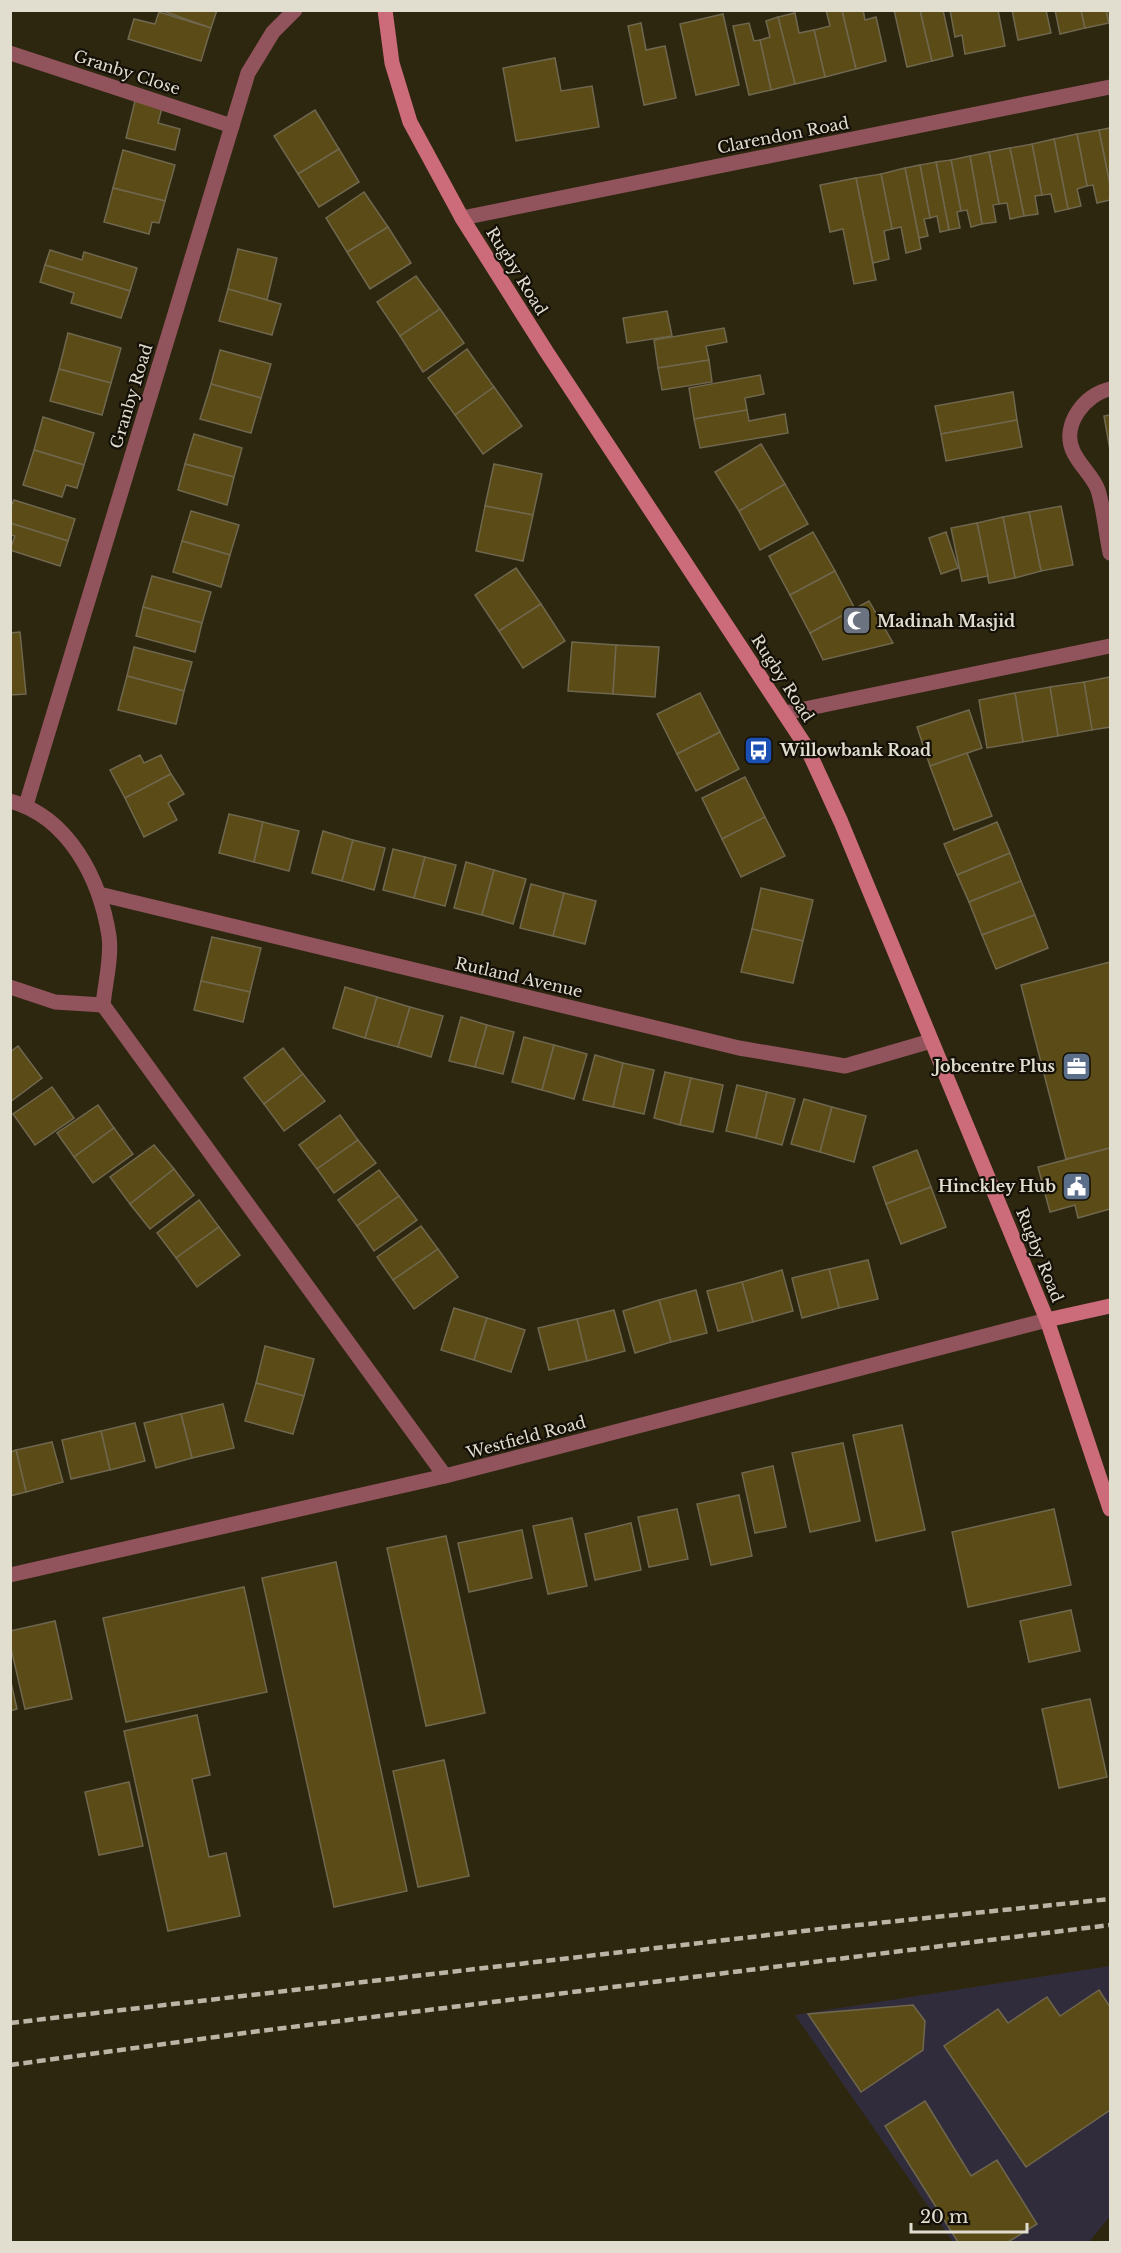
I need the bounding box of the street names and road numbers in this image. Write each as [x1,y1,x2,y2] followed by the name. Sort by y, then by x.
[71,45,183,99] street label: Granby Close
[715,112,851,158] street label: Clarendon Road
[482,223,552,319] street label: Rugby Road
[106,341,156,451] street label: Granby Road
[747,631,819,726] street label: Rugby Road
[453,953,585,1001] street label: Rutland Avenue
[1012,1205,1068,1305] street label: Rugby Road
[463,1411,588,1463] street label: Westfield Road

